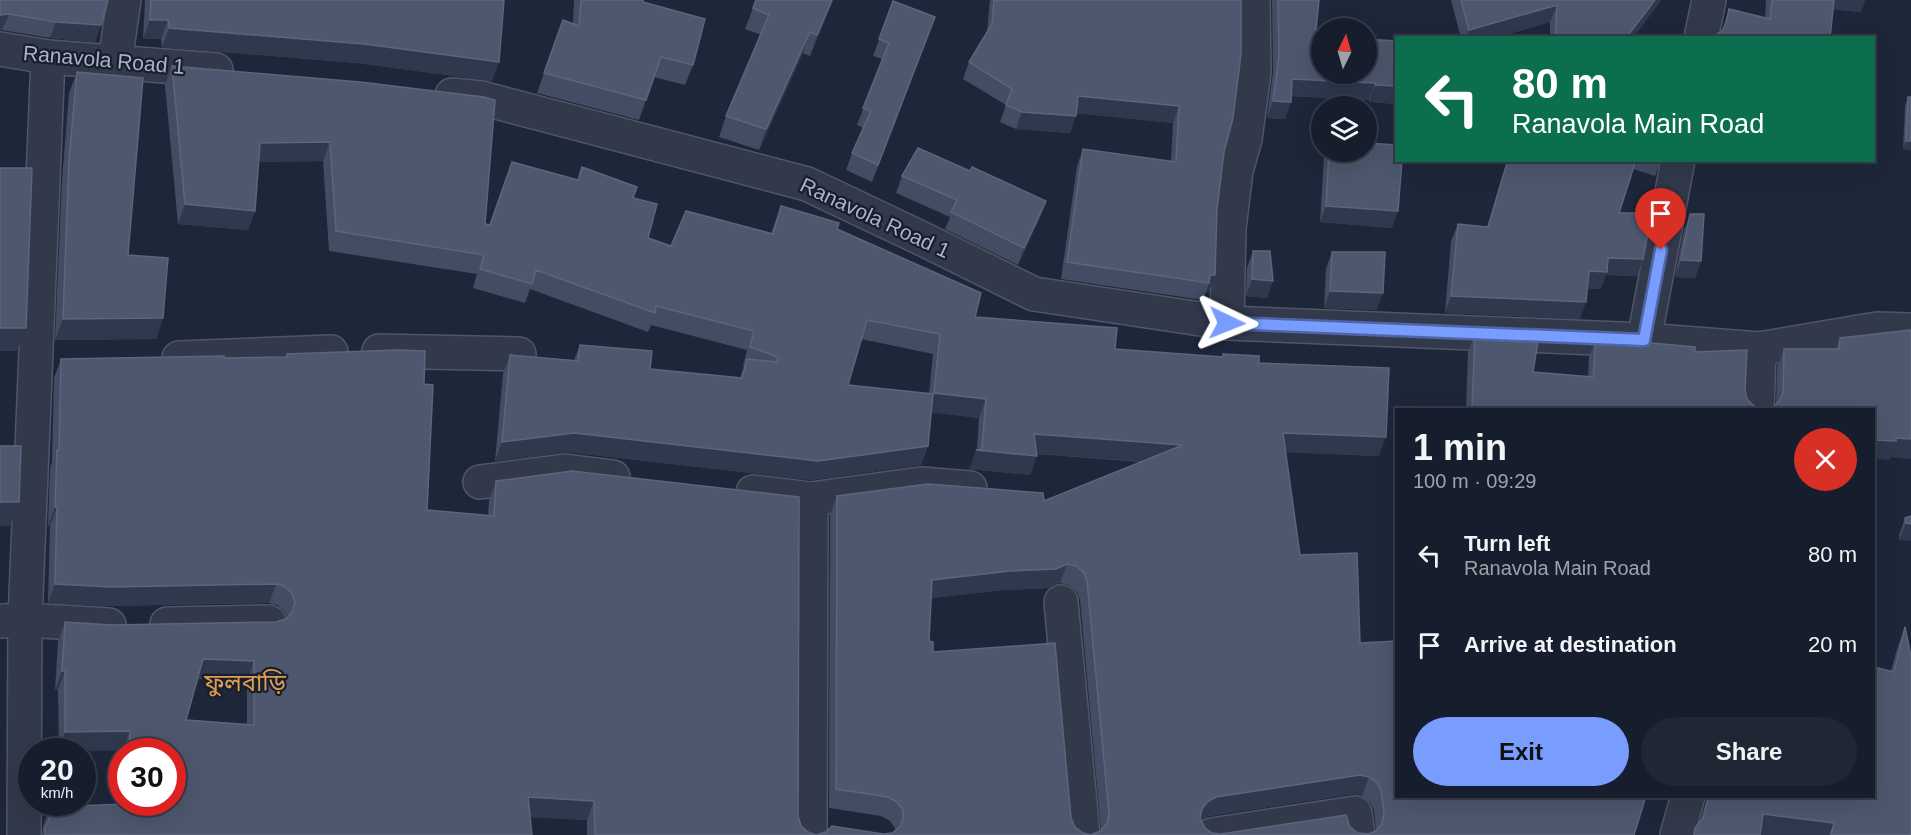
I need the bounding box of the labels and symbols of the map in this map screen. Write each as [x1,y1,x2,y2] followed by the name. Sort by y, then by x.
[1311,18,1377,84] north arrow
[22,41,186,78] street label: Ranavola Road 1
[797,173,954,262] street label: Ranavola Road 1
[1635,188,1686,250] pin
[1195,291,1259,355] position arrow
[203,669,287,697] district label: ফুলবাড়ি
[108,738,186,816] speed limit sign: 30

